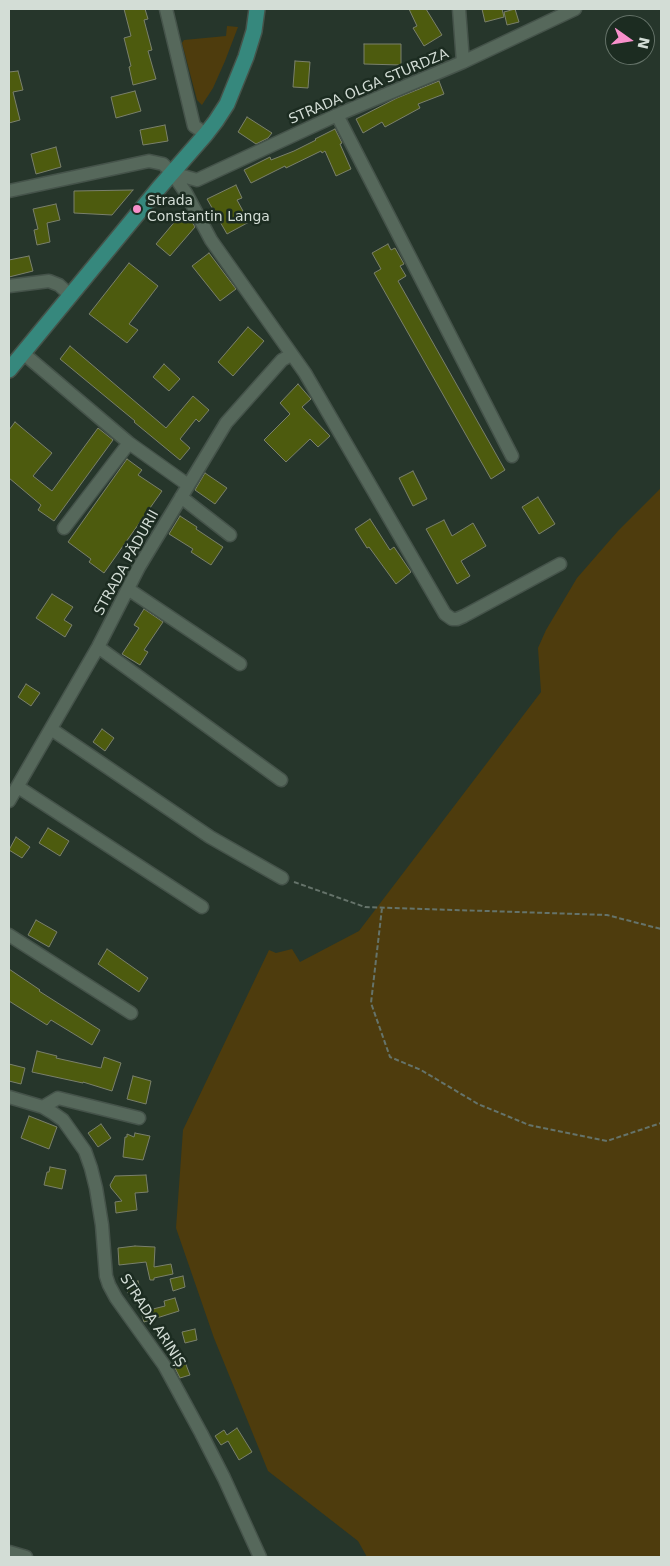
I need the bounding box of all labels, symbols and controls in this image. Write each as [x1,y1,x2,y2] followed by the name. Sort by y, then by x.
[605,15,655,65] north arrow
[635,36,653,51] text: N
[287,46,451,128] street label: STRADA OLGA STURDZA
[147,193,270,226] place label: Strada Constantin Langa
[131,203,143,215] marker: Strada Constantin Langa
[91,507,163,619] street label: STRADA PĂDURII
[116,1271,188,1371] street label: STRADA ARINIȘ

